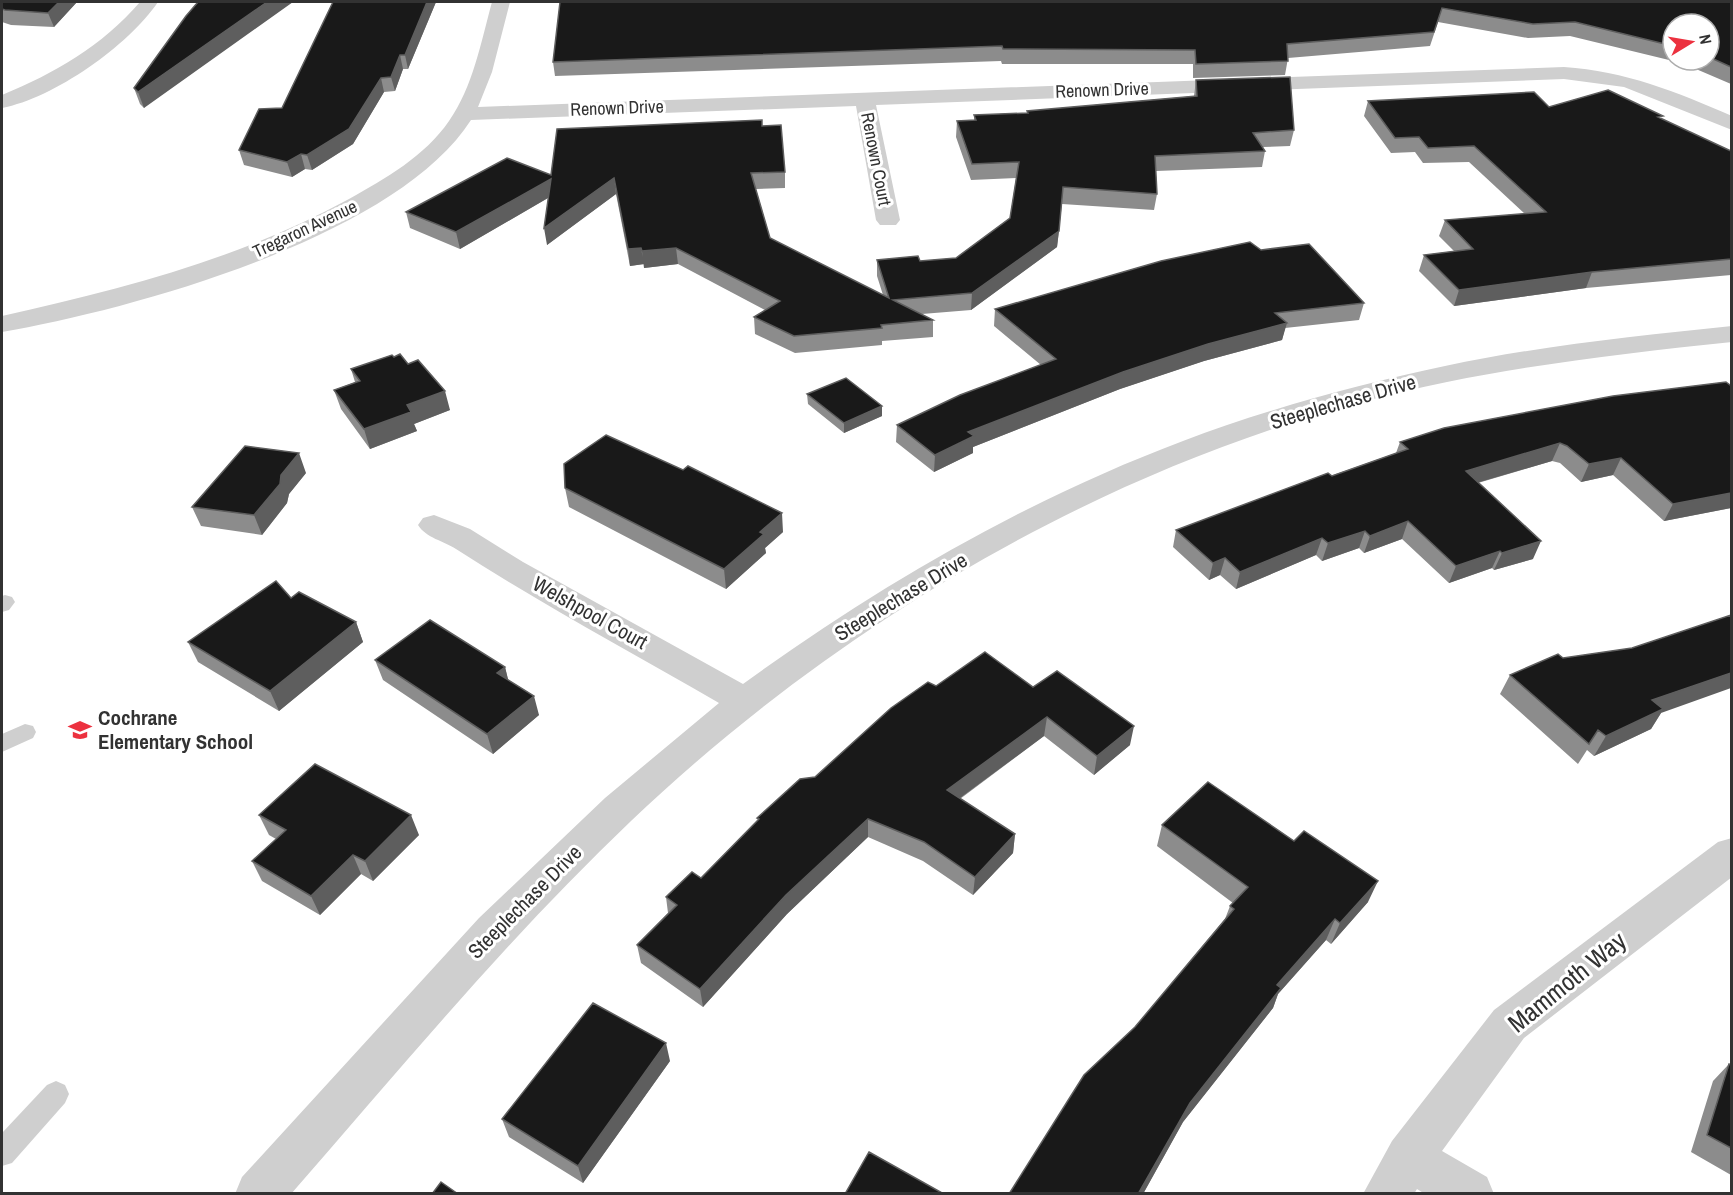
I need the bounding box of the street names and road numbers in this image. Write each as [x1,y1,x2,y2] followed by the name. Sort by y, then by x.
[1055,75,1149,104] street label: Renown Drive
[570,93,664,122] street label: Renown Drive
[855,110,898,208] street label: Renown Court
[249,193,361,264] street label: Tregaron Avenue
[1267,367,1419,436] street label: Steeplechase Drive
[829,545,973,648] street label: Steeplechase Drive
[528,569,653,656] street label: Welshpool Court
[461,838,588,965] street label: Steeplechase Drive
[1500,923,1633,1040] street label: Mammoth Way

